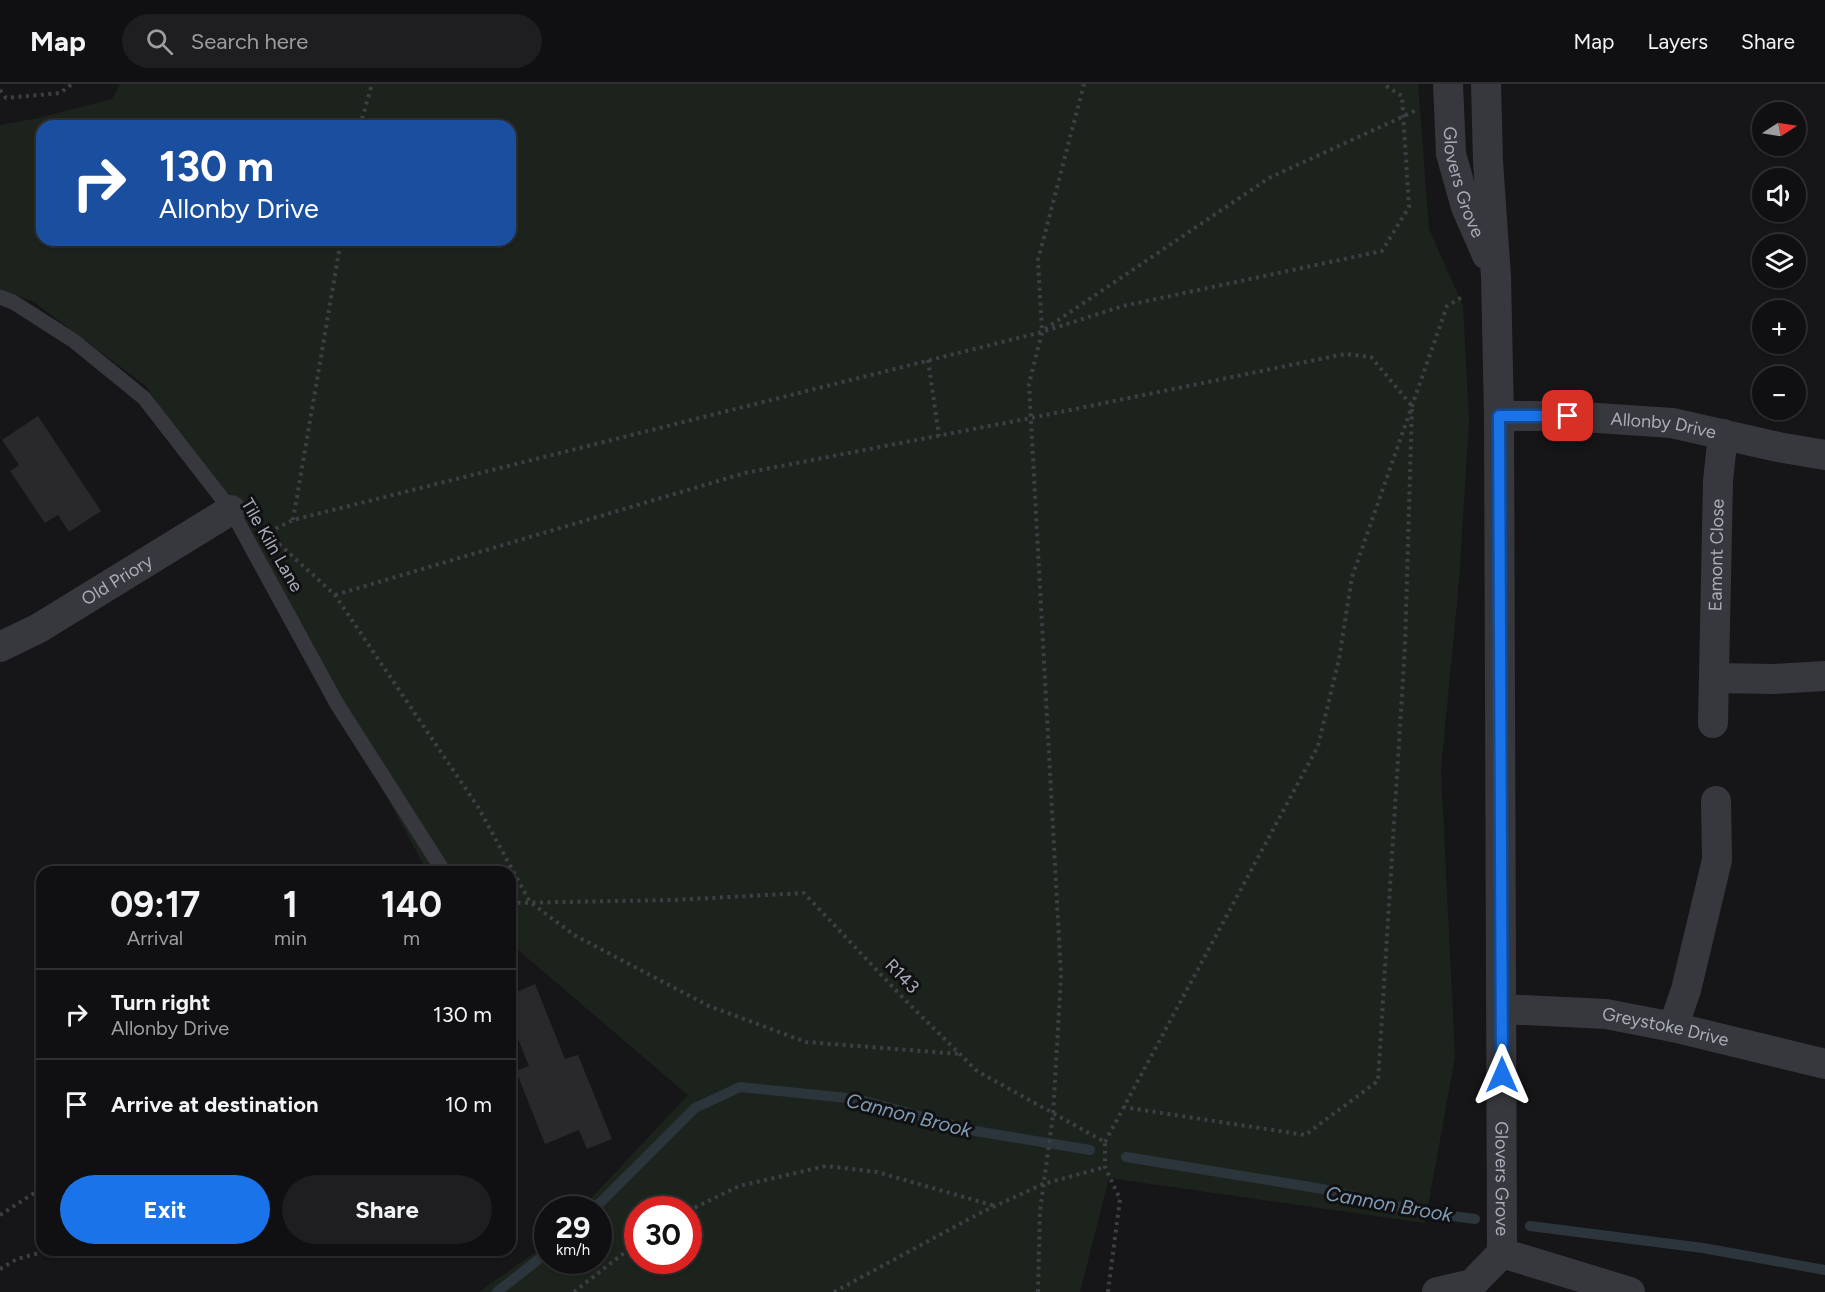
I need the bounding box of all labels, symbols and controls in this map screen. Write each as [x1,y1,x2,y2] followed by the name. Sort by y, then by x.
[122,14,542,68] search box
[30,24,86,58] text: Map
[143,25,176,58] icon: search
[191,28,308,55] text: Search here
[1574,29,1614,54] text: Map
[1647,29,1708,54] text: Layers
[1741,29,1795,54] text: Share
[1752,102,1806,156] north arrow
[1752,102,1806,420] map controls
[1439,126,1489,241] street label: Glovers Grove
[159,141,274,192] text: 130 m
[60,144,138,222] icon: right
[1752,168,1806,222] button: sound
[159,192,319,225] text: Allonby Drive
[1752,234,1806,288] button: layers
[1752,300,1806,354] button: +
[1752,366,1806,420] button: −
[1542,390,1593,441] pin
[1551,399,1584,432] icon: arrive
[1610,408,1719,444] street label: Allonby Drive
[236,494,308,596] street label: Tile Kiln Lane
[1704,498,1729,612] street label: Eamont Close
[77,550,157,610] street label: Old Priory
[110,883,200,926] text: 09:17
[283,883,298,926] text: 1
[381,883,442,926] text: 140
[127,926,183,950] text: Arrival
[274,926,307,950] text: min
[403,926,420,950] text: m
[880,954,924,998] street label: R143
[111,989,210,1016] text: Turn right
[60,998,93,1031] icon: right
[433,1001,492,1028] text: 130 m
[1600,1003,1731,1051] street label: Greystoke Drive
[111,1016,229,1040] text: Allonby Drive
[1470,1043,1534,1107] position arrow
[60,1088,93,1121] icon: arrive
[844,1088,975,1142] water label: Cannon Brook
[111,1091,319,1118] text: Arrive at destination
[445,1091,492,1118] text: 10 m
[1491,1121,1513,1236] street label: Glovers Grove
[60,1175,270,1244] button: Exit
[282,1175,492,1244] button: Share
[1324,1181,1455,1227] water label: Cannon Brook
[624,1196,702,1274] speed limit sign: 30
[556,1209,590,1246] text: 29
[556,1241,590,1259] text: km/h

